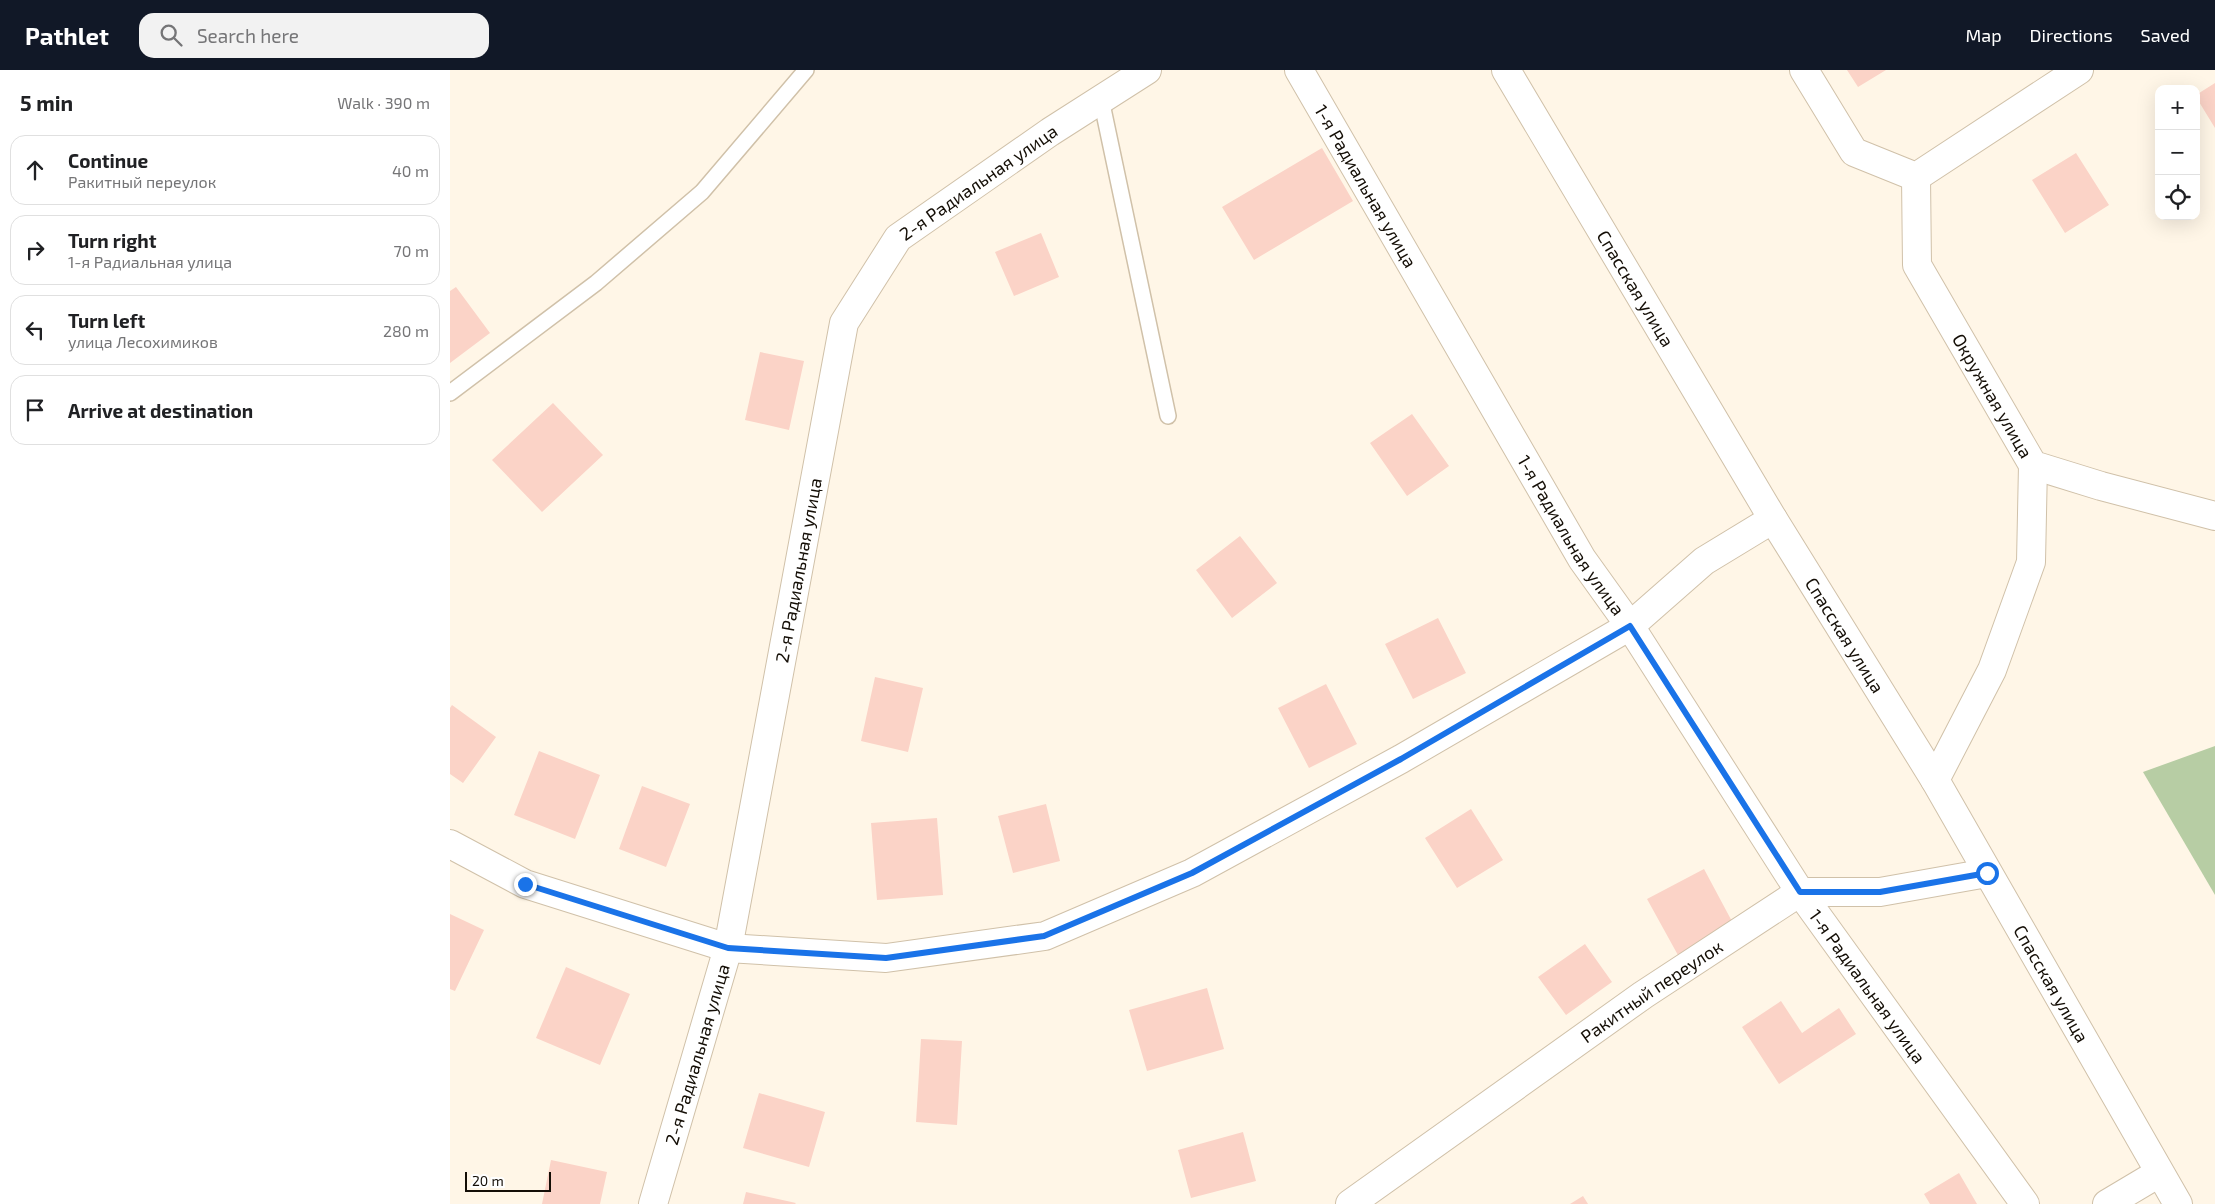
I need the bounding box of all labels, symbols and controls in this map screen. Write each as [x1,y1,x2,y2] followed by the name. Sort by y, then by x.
[139,13,489,58] search box
[25,21,109,50] text: Pathlet
[157,21,185,49] icon: search
[197,24,299,47] text: Search here
[1965,24,2002,46] text: Map
[2030,24,2113,46] text: Directions
[2141,24,2190,46] text: Saved
[2155,85,2200,220] map controls
[2155,85,2200,130] button: +
[20,90,73,115] text: 5 min
[337,93,430,112] text: Walk · 390 m
[1310,101,1422,271] street label: 1-я Радиальная улица
[895,119,1061,245] street label: 2-я Радиальная улица
[2155,130,2200,175] button: −
[68,149,148,172] text: Continue
[21,156,49,184] icon: ahead
[392,161,429,180] text: 40 m
[68,172,216,191] text: Ракитный переулок
[2155,175,2200,220] button: locate
[1593,226,1679,351] street label: Спасская улица
[68,229,156,252] text: Turn right
[21,236,49,264] icon: right
[394,241,429,260] text: 70 m
[68,252,232,271] text: 1-я Радиальная улица
[68,309,145,332] text: Turn left
[21,316,49,344] icon: left
[383,321,429,340] text: 280 m
[1948,329,2037,462] street label: Окружная улица
[68,332,218,351] text: улица Лесохимиков
[21,396,49,424] icon: arrive
[68,399,253,422] text: Arrive at destination
[1513,451,1630,619] street label: 1-я Радиальная улица
[770,476,826,664] street label: 2-я Радиальная улица
[1801,573,1889,697] street label: Спасская улица
[1976,862,1999,885] route start
[514,873,537,896] route end
[1805,905,1931,1067] street label: 1-я Радиальная улица
[2009,921,2094,1046] street label: Спасская улица
[1576,935,1727,1047] street label: Ракитный переулок
[660,961,734,1147] street label: 2-я Радиальная улица
[465,1169,551,1192] scale bar
[472,1172,504,1189] text: 20 m

